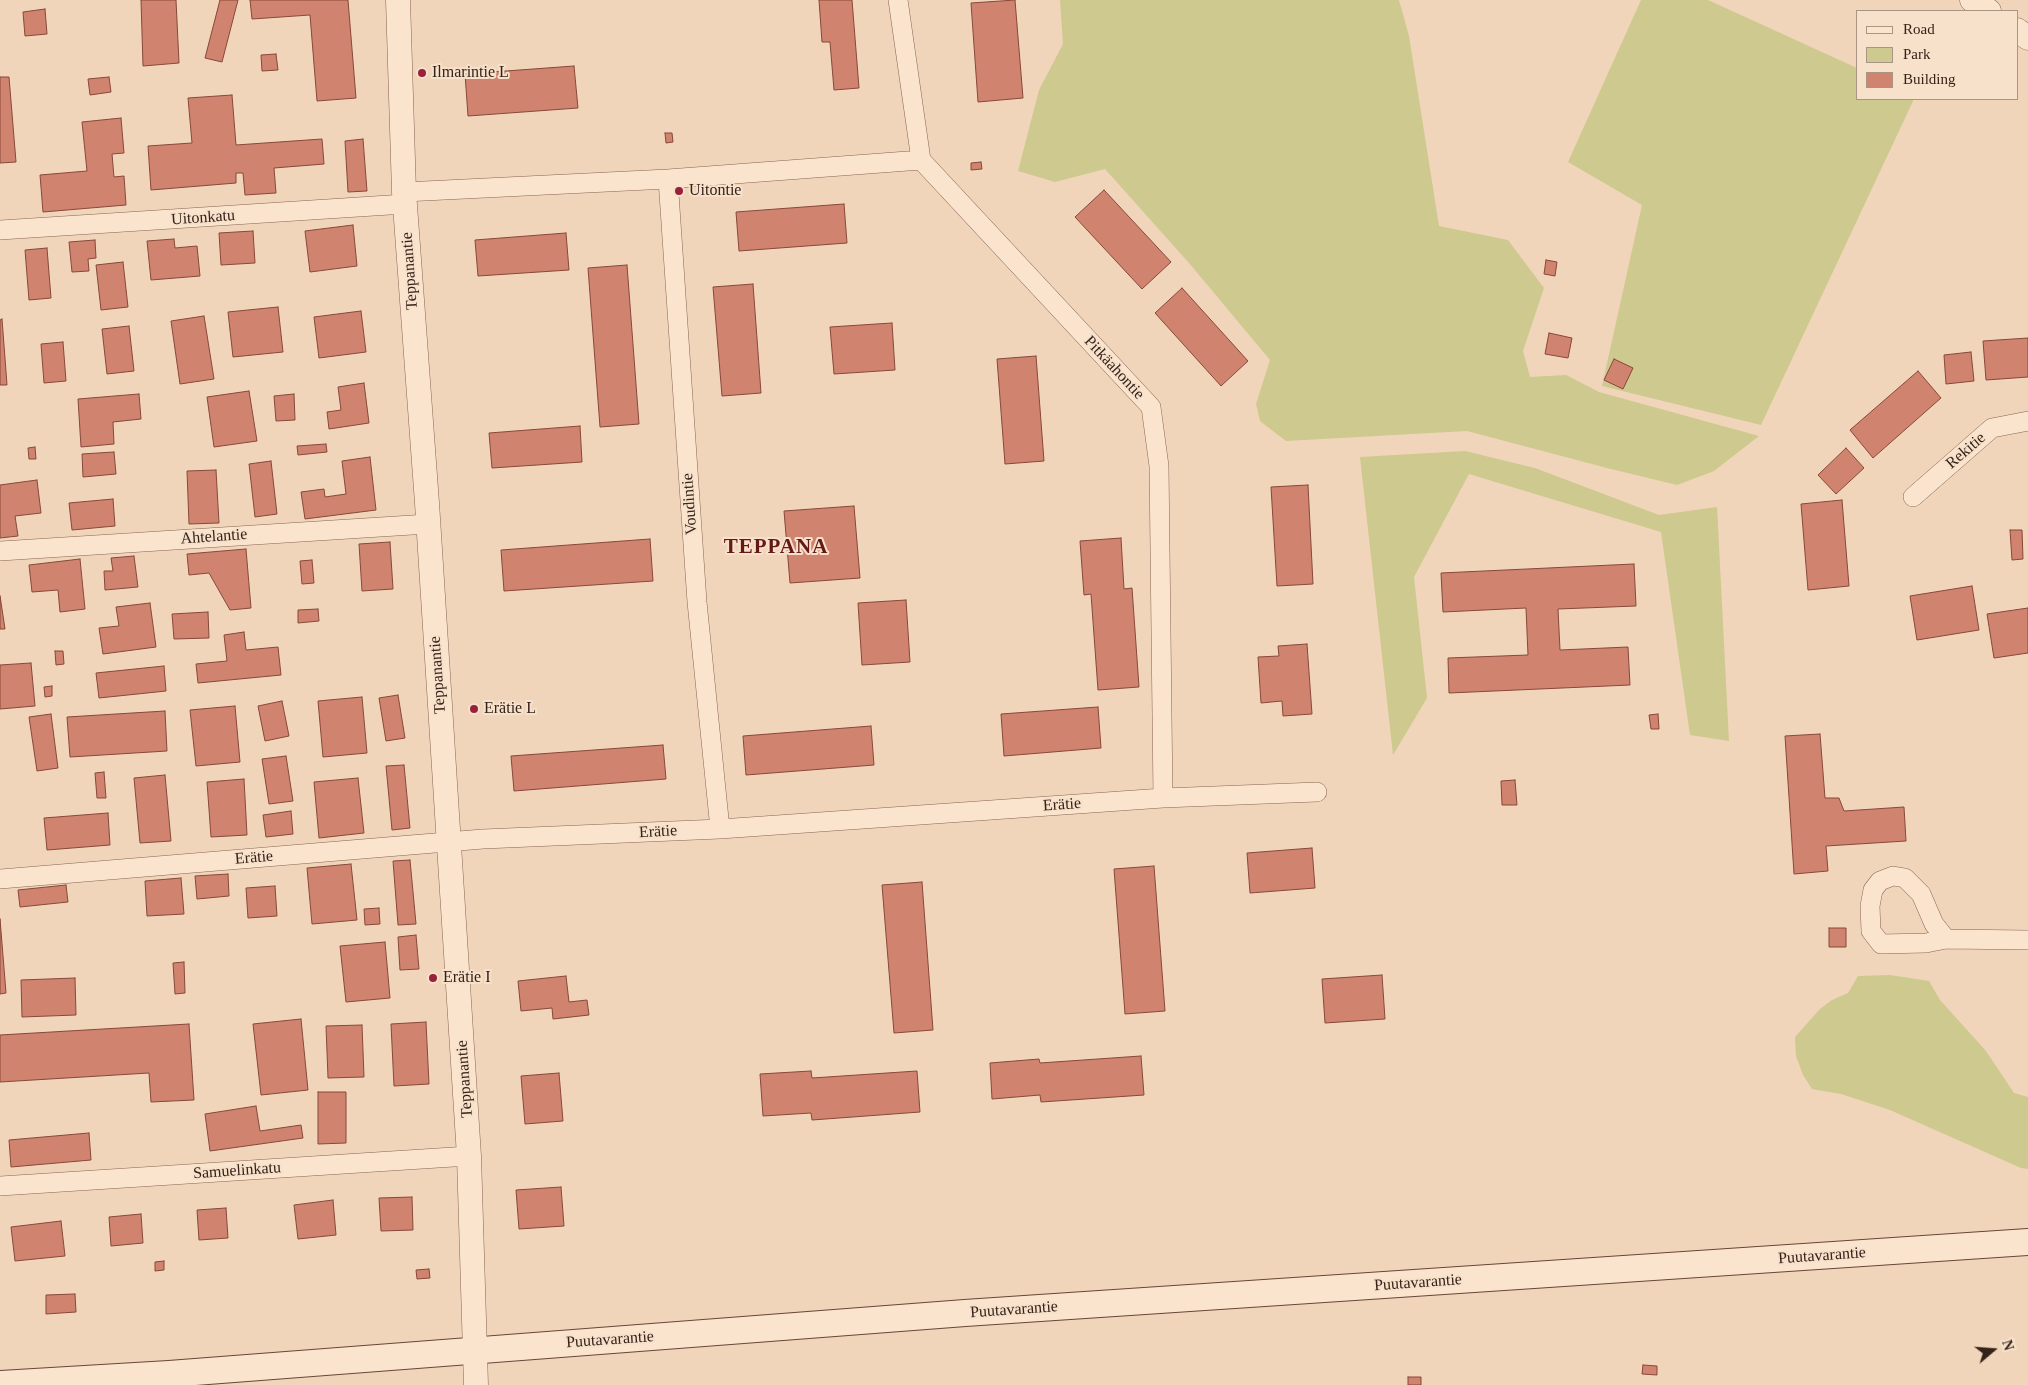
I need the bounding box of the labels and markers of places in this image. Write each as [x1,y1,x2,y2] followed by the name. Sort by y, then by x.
[432,63,509,83] place label: Ilmarintie L
[416,67,428,79] marker: Ilmarintie L
[689,181,741,201] place label: Uitontie
[673,185,685,197] marker: Uitontie
[484,699,536,719] place label: Erätie L
[468,703,480,715] marker: Erätie L
[443,968,491,988] place label: Erätie I
[427,972,439,984] marker: Erätie I

